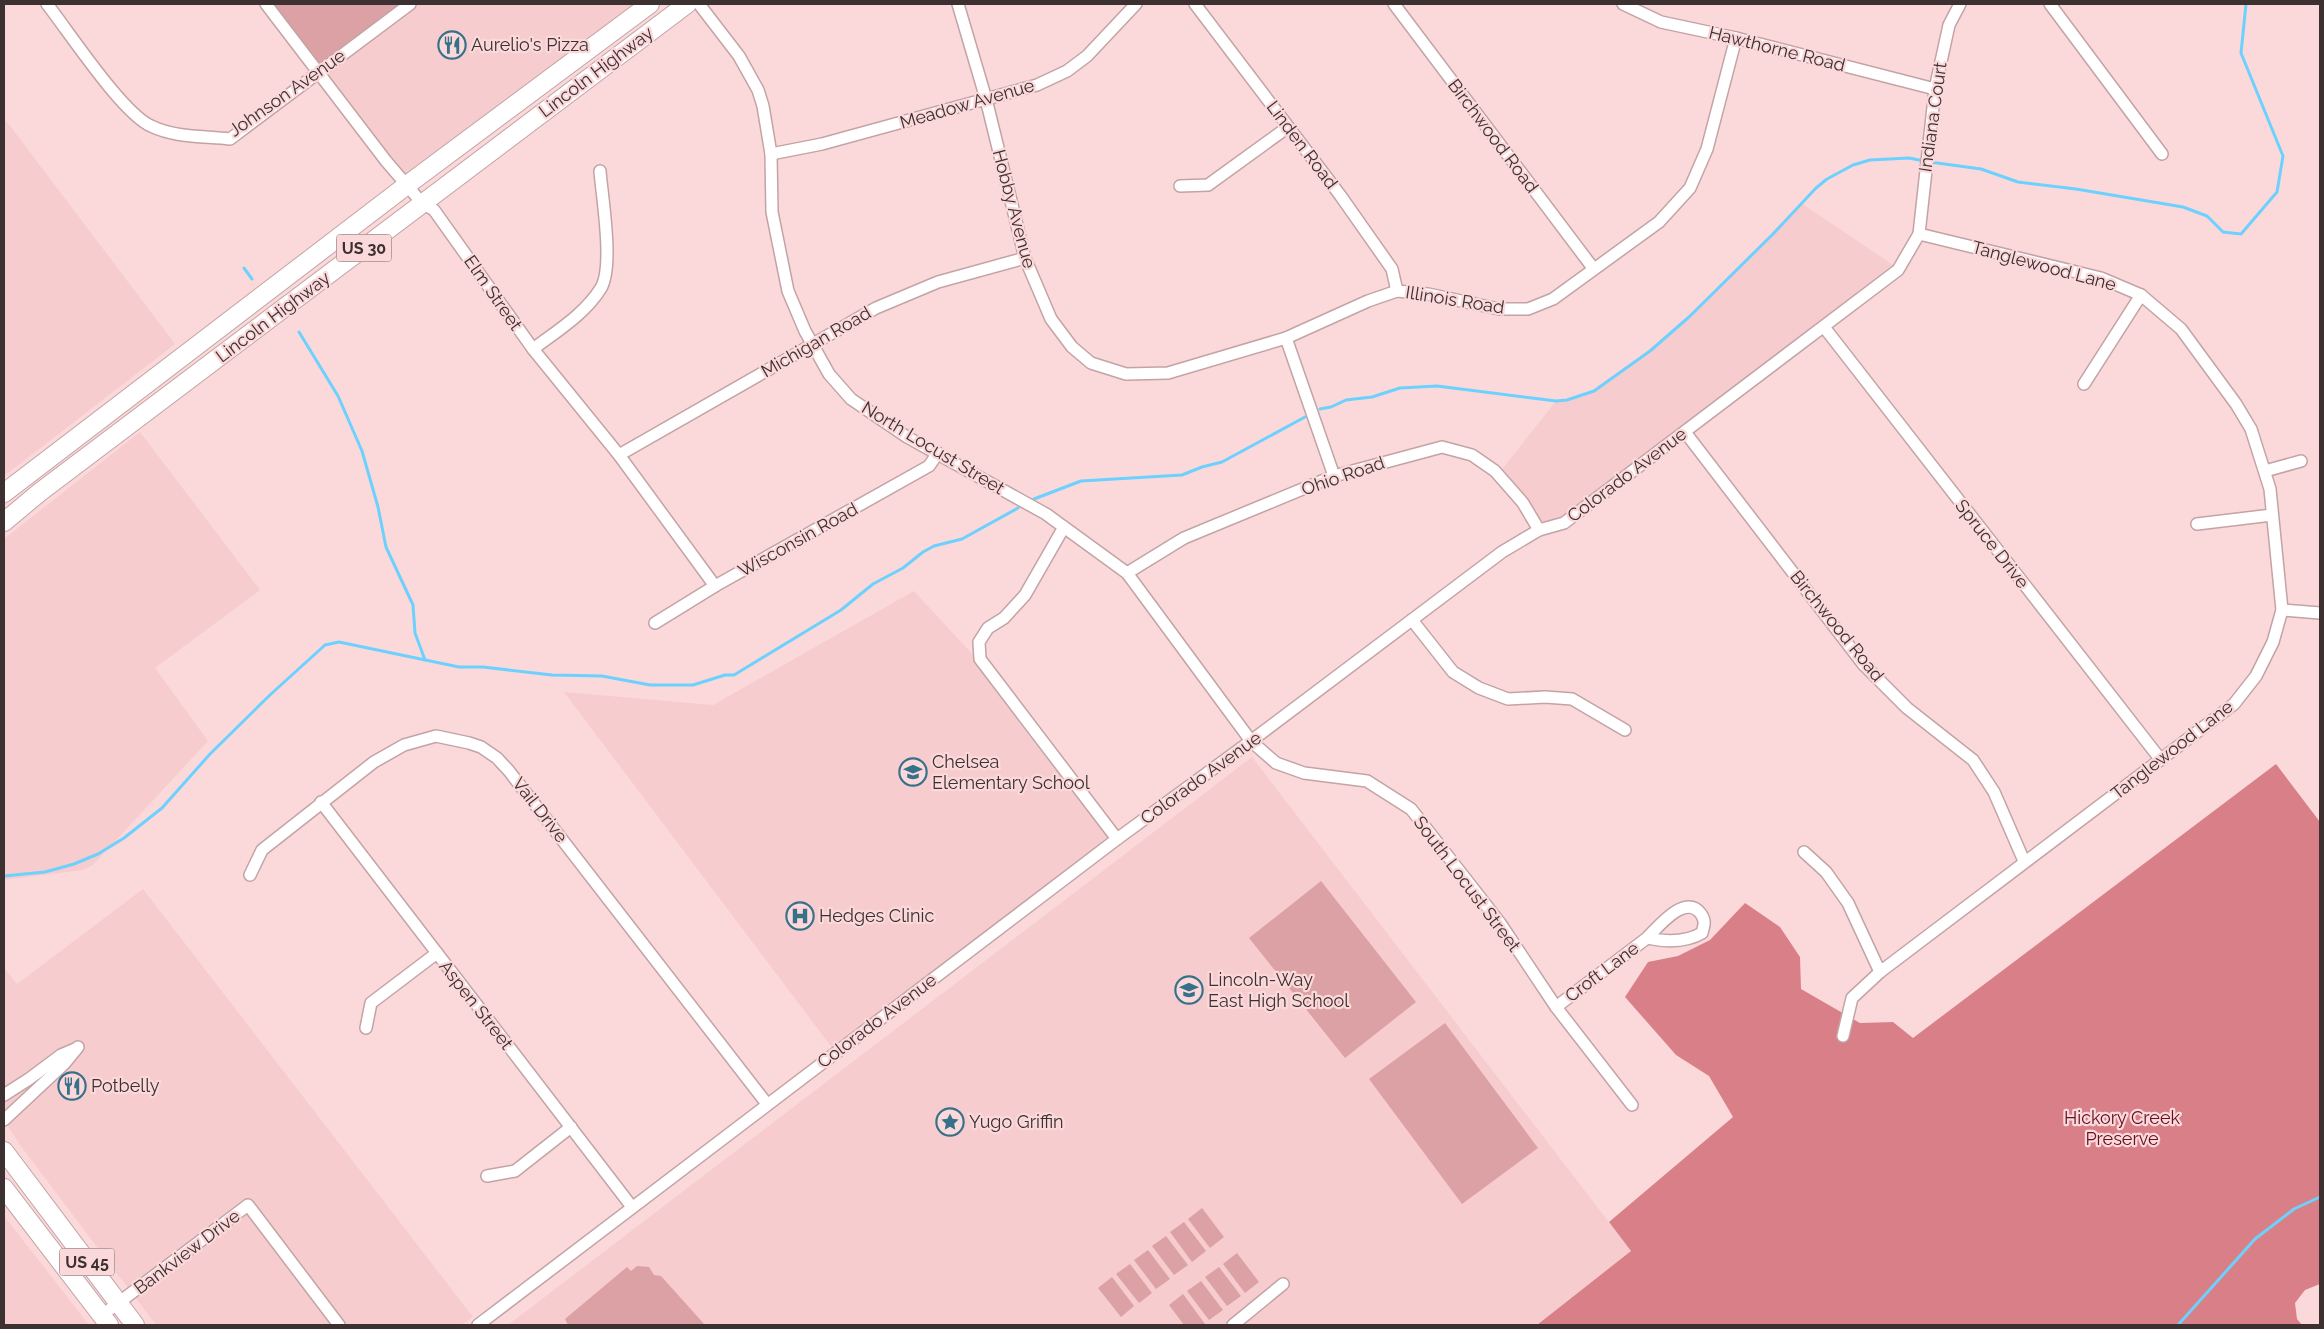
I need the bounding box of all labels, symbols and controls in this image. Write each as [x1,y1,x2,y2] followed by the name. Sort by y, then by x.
[1707,21,1847,76] street label: Hawthorne Road
[534,22,657,121] street label: Lincoln Highway
[437,30,467,60] restaurant icon: Aurelio's Pizza
[471,34,589,55] place label: Aurelio's Pizza
[224,44,349,141] street label: Johnson Avenue
[1914,61,1951,173] street label: Indiana Court
[897,74,1037,133] street label: Meadow Avenue
[1444,75,1543,197] street label: Birchwood Road
[1262,96,1342,193] street label: Linden Road
[989,147,1041,271] street label: Hobby Avenue
[336,234,392,262] road number: US 30
[1970,236,2119,295] street label: Tanglewood Lane
[460,251,527,334] street label: Elm Street
[211,267,334,366] street label: Lincoln Highway
[1404,281,1506,318] street label: Illinois Road
[757,302,874,381] street label: Michigan Road
[858,397,1008,498] street label: North Locust Street
[1563,423,1691,526] street label: Colorado Avenue
[1299,452,1387,500] street label: Ohio Road
[1951,495,2034,593] street label: Spruce Drive
[734,498,861,581] street label: Wisconsin Road
[1786,566,1889,685] street label: Birchwood Road
[2107,695,2237,804] street label: Tanglewood Lane
[1136,727,1265,828] street label: Colorado Avenue
[932,751,1090,793] place label: Chelsea Elementary School
[898,757,928,787] school or university icon: Chelsea Elementary School
[508,773,573,847] street label: Vail Drive
[1410,812,1525,956] street label: South Locust Street
[785,901,815,931] hospital icon: Hedges Clinic
[819,905,934,926] place label: Hedges Clinic
[1561,937,1643,1006] street label: Croft Lane
[435,956,518,1053] street label: Aspen Street
[813,969,941,1072] street label: Colorado Avenue
[1208,969,1349,1011] place label: Lincoln-Way East High School
[1174,975,1204,1005] school or university icon: Lincoln-Way East High School
[57,1071,87,1101] restaurant icon: Potbelly
[91,1075,160,1096] place label: Potbelly
[935,1107,965,1137] place icon: Yugo Griffin
[2064,1107,2180,1149] park label: Hickory Creek Preserve
[969,1111,1064,1132] place label: Yugo Griffin
[130,1205,244,1298] street label: Bankview Drive
[59,1248,114,1276] road number: US 45

